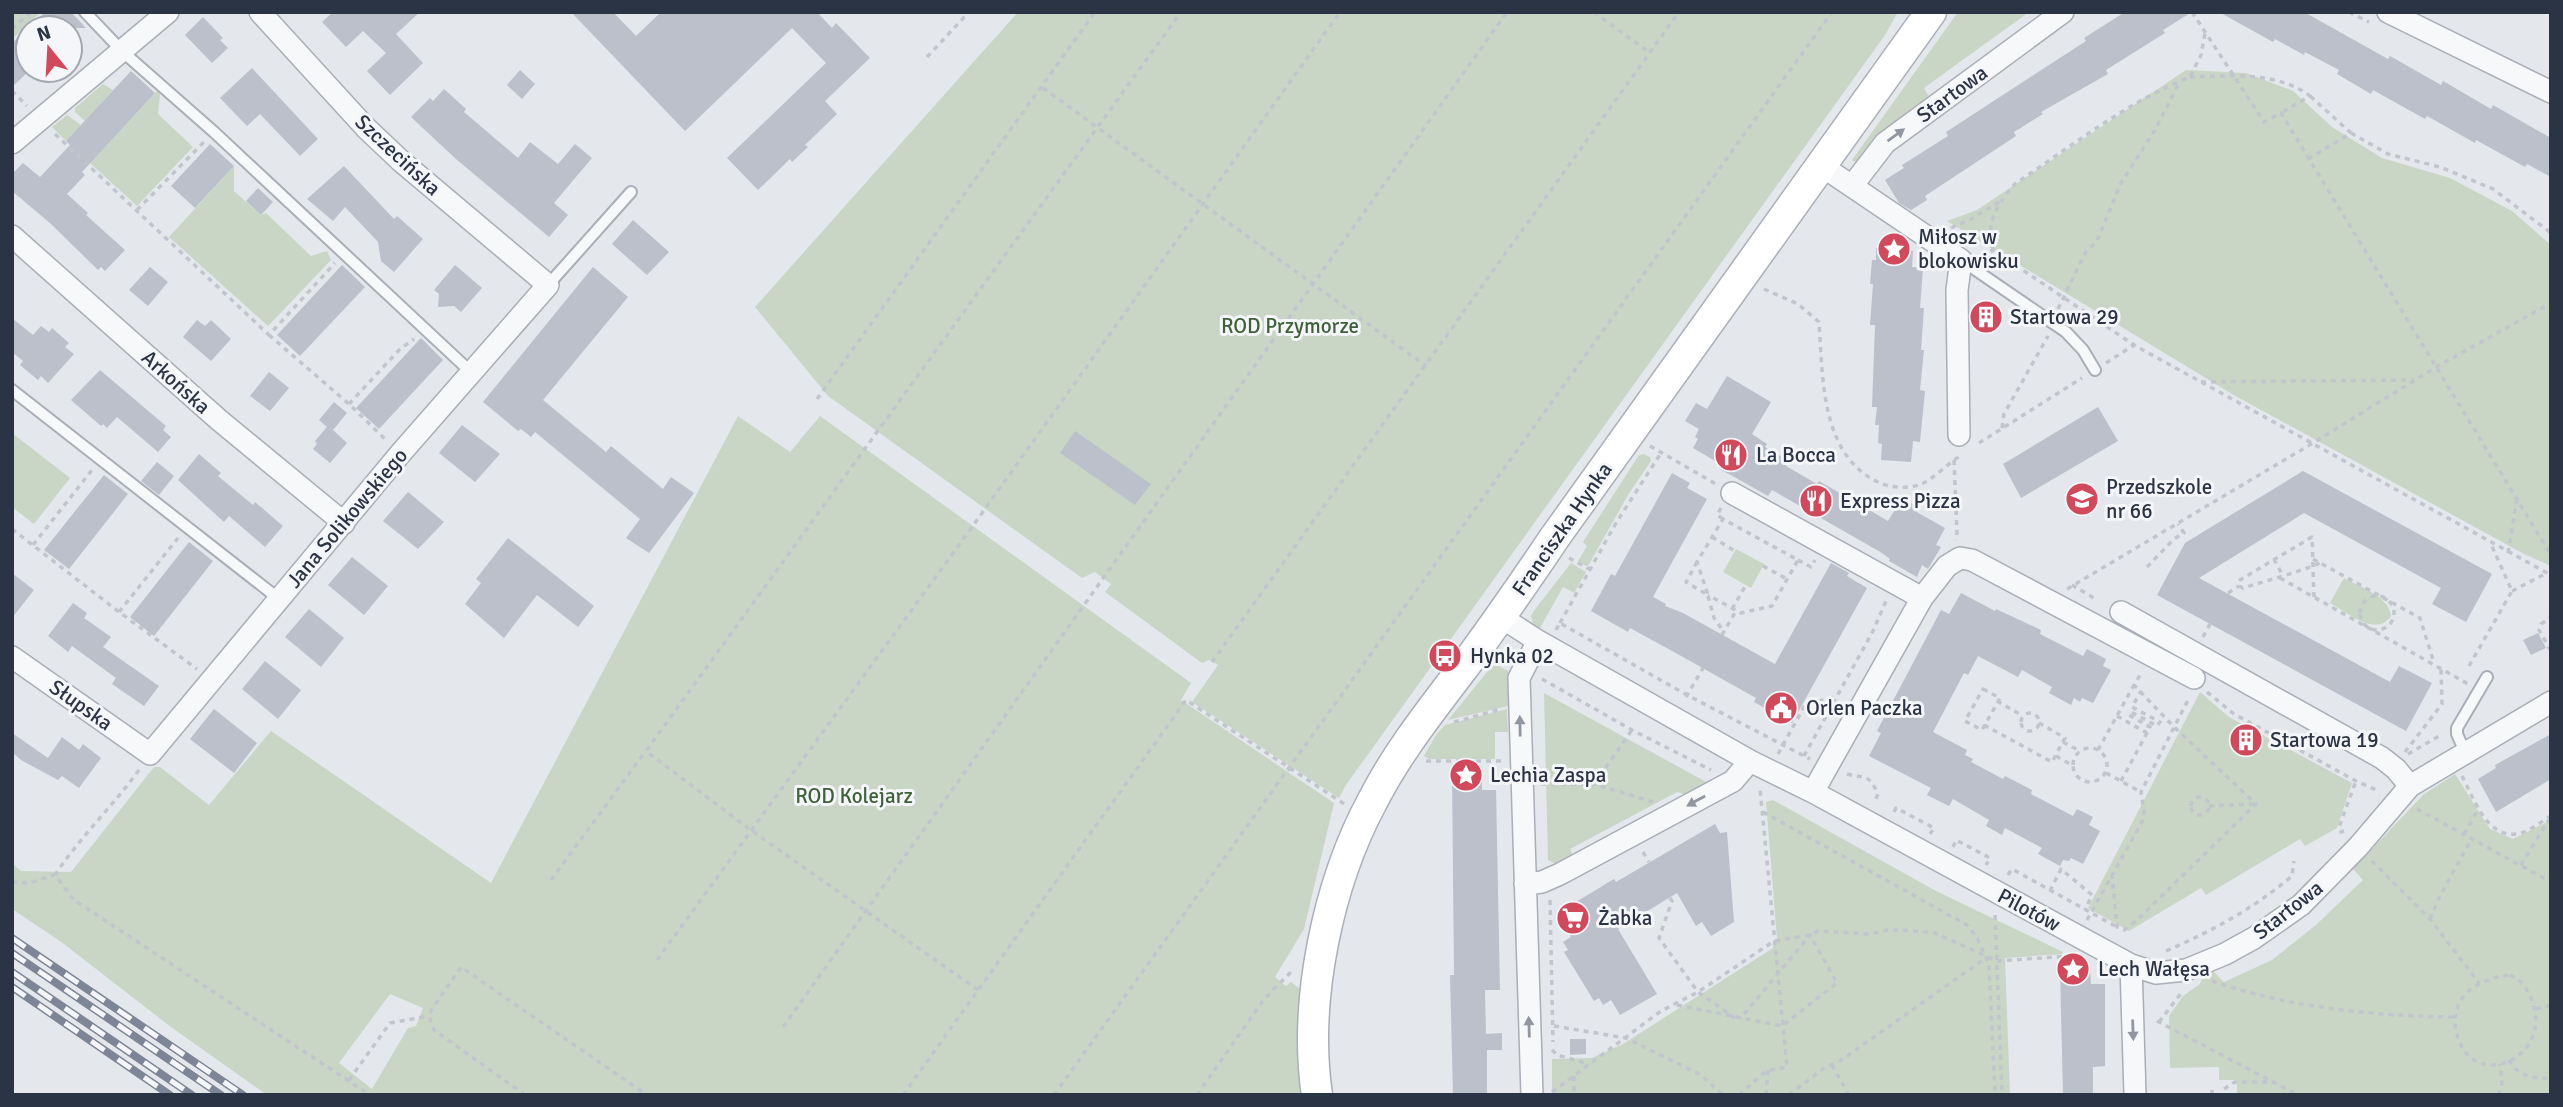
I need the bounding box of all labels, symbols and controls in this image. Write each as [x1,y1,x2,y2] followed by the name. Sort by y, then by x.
[14,14,84,84] north arrow
[34,20,54,47] text: N
[1911,60,1993,128] street label: Startowa
[350,109,446,201] street label: Szczecińska
[1887,128,1905,142] one-way arrow
[1918,224,2019,274] place label: Miłosz w blokowisku
[1875,230,1913,268] place icon: Miłosz w blokowisku
[1967,298,2005,336] building icon: Startowa 29
[2010,304,2119,330] place label: Startowa 29
[1221,313,1359,339] park label: ROD Przymorze
[136,344,216,420] street label: Arkońska
[1712,436,1750,474] restaurant icon: La Bocca
[1756,442,1836,468] place label: La Bocca
[281,443,413,593] street label: Jana Solikowskiego
[1506,457,1618,601] street label: Franciszka Hynka
[2106,474,2212,524] place label: Przedszkole nr 66
[2063,480,2101,518] school or university icon: Przedszkole nr 66
[1797,482,1835,520] restaurant icon: Express Pizza
[1840,488,1961,514] place label: Express Pizza
[1426,637,1464,675] bus stop icon: Hynka 02
[1470,643,1554,669] place label: Hynka 02
[44,674,118,736] street label: Słupska
[1762,689,1800,727] public building icon: Orlen Paczka
[1806,695,1923,721] place label: Orlen Paczka
[1515,714,1526,736] one-way arrow
[2227,721,2265,759] building icon: Startowa 19
[2270,727,2379,753] place label: Startowa 19
[1447,756,1485,794] place icon: Lechia Zaspa
[1490,762,1606,788] place label: Lechia Zaspa
[795,783,913,809] park label: ROD Kolejarz
[1686,795,1706,807] one-way arrow
[2248,875,2328,945] street label: Startowa
[1993,883,2065,937] street label: Pilotów
[1554,899,1592,937] supermarket icon: Żabka
[1598,905,1652,931] place label: Żabka
[2054,950,2092,988] place icon: Lech Wałęsa
[2098,956,2210,982] place label: Lech Wałęsa
[1524,1015,1535,1037] one-way arrow
[2127,1019,2138,1041] one-way arrow

